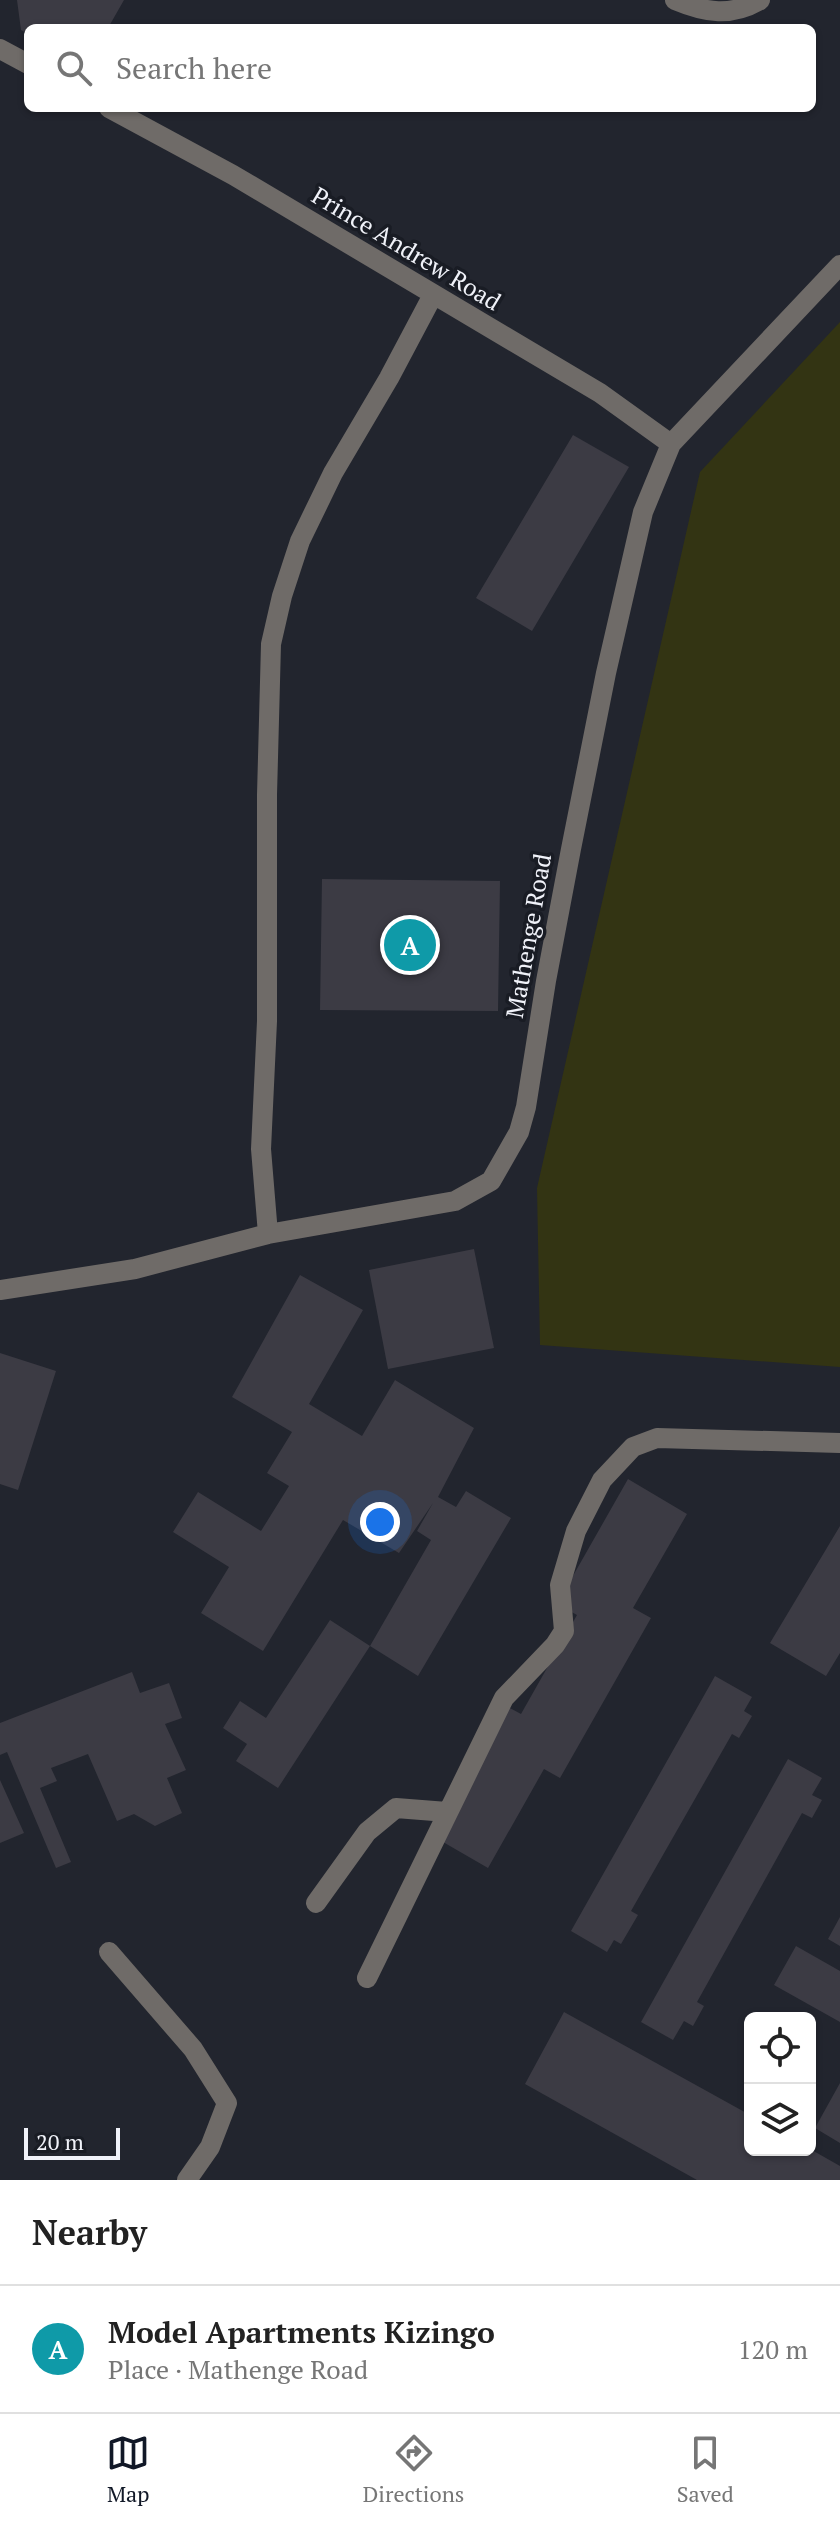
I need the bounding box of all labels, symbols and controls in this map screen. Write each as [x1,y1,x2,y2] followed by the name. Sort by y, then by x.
[24,24,816,112] search box
[52,46,96,90] icon: search
[116,48,272,88] text: Search here
[306,179,507,317] street label: Prince Andrew Road
[498,851,558,1021] street label: Mathenge Road
[384,915,436,975] pin: A
[360,1502,400,1542] your location
[744,2012,816,2156] map controls
[744,2012,816,2084] button: locate
[744,2084,816,2156] button: layers
[24,2124,120,2160] scale bar
[36,2127,84,2156] text: 20 m
[32,2210,147,2255] text: Nearby
[108,2312,495,2352] text: Model Apartments Kizingo
[49,2332,67,2366] text: A
[738,2332,808,2366] text: 120 m
[108,2352,368,2386] text: Place · Mathenge Road
[106,2431,150,2508] tab: Map
[363,2431,464,2508] tab: Directions
[677,2431,734,2508] tab: Saved

